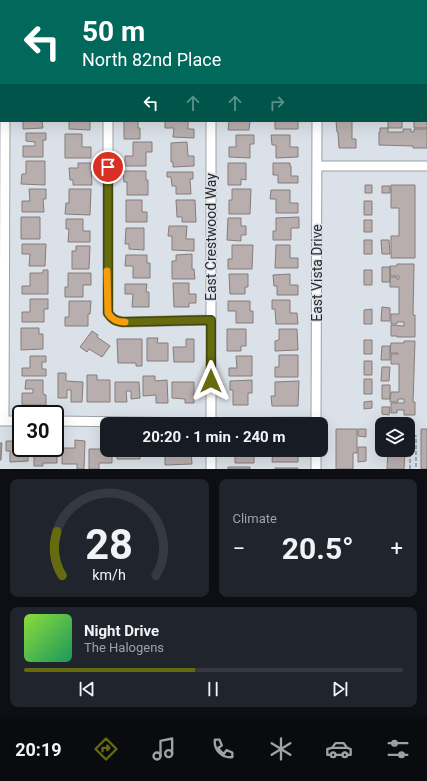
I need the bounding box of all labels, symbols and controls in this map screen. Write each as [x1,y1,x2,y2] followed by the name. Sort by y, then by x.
[82,15,145,48] text: 50 m
[16,16,68,68] icon: left
[82,49,221,70] text: North 82nd Place
[140,92,162,114] icon: left
[182,92,204,114] icon: ahead
[224,92,246,114] icon: ahead
[266,92,288,114] icon: right
[91,150,125,184] pin
[97,156,119,178] icon: arrive
[203,173,219,301] street label: East Crestwood Way
[309,224,325,322] street label: East Vista Drive
[190,360,232,402] position arrow
[12,405,64,457] speed limit sign: 30
[375,417,415,457] map controls
[375,417,415,457] button: layers
[143,428,285,446] text: 20:20 · 1 min · 240 m
[233,511,277,526] text: Climate
[85,520,133,569] text: 28
[282,531,354,566] text: 20.5°
[233,536,245,561] text: −
[391,536,403,561] text: +
[92,567,126,583] text: km/h
[84,622,159,640] text: Night Drive
[84,640,164,655] text: The Halogens
[76,678,98,700] icon: previous
[202,678,224,700] icon: pause
[329,678,351,700] icon: next
[92,735,120,763] icon: directions
[150,735,178,763] icon: music
[209,735,237,763] icon: phone
[267,735,295,763] icon: climate
[325,735,353,763] icon: car
[384,735,412,763] icon: filters
[15,739,62,760] text: 20:19

